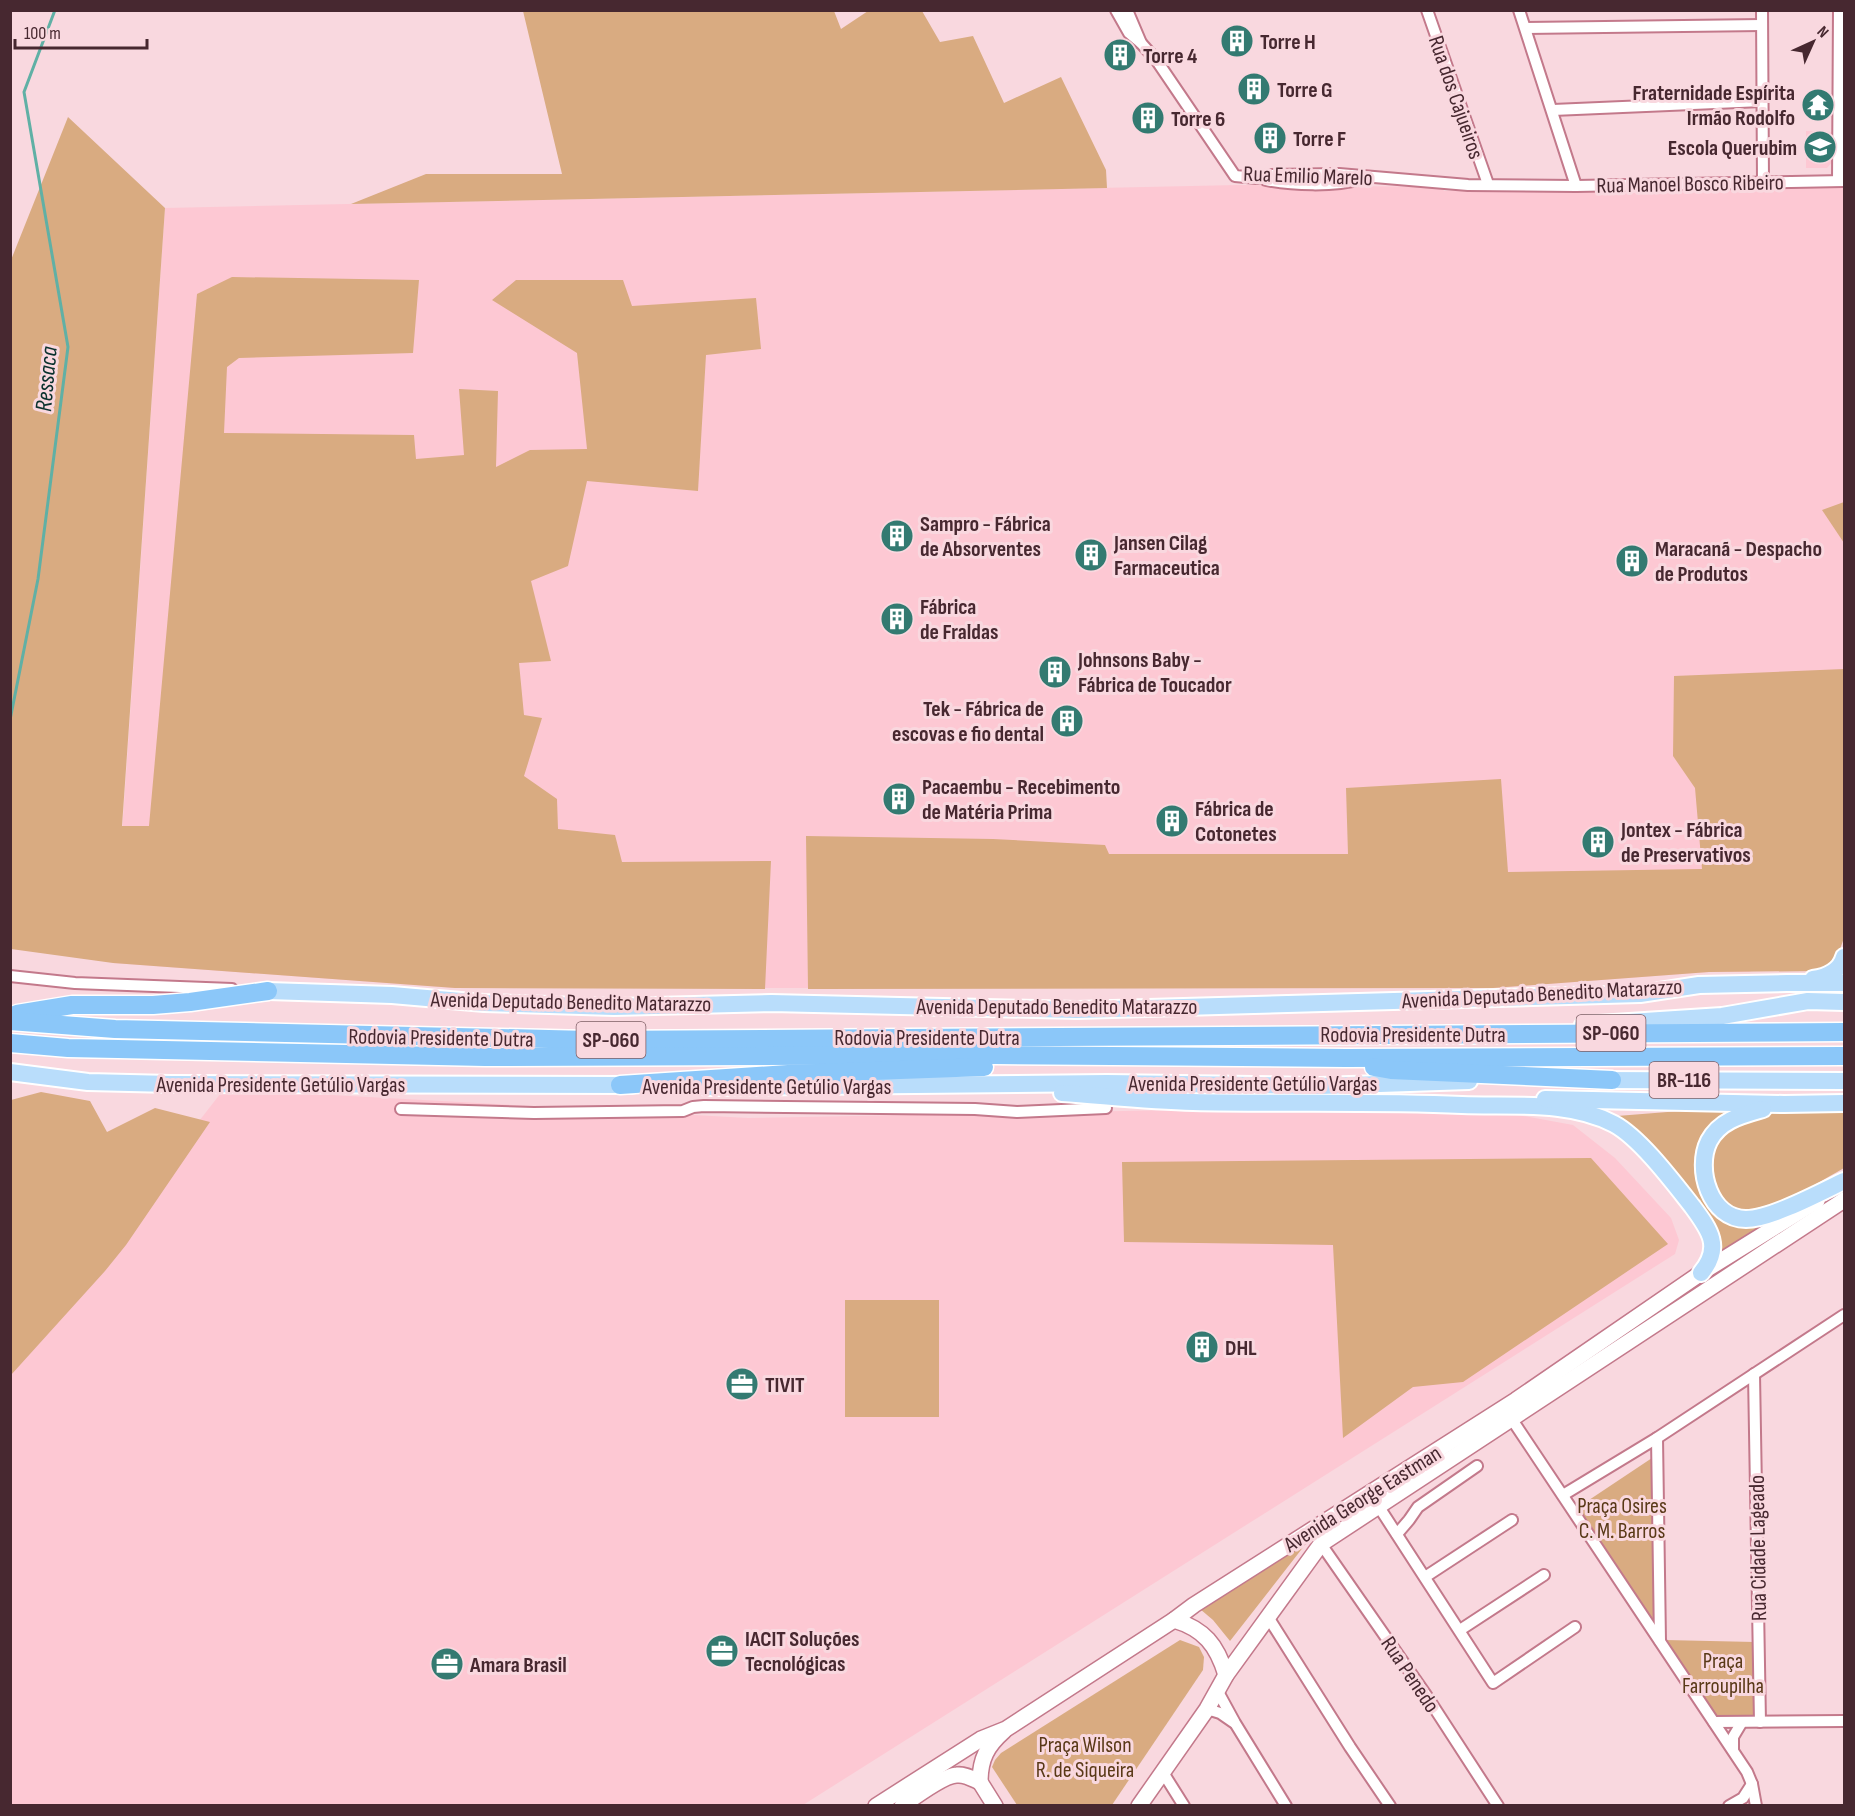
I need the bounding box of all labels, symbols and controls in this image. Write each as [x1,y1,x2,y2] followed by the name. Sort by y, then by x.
[15,12,147,50] scale bar
[1783,12,1843,72] north arrow
[24,23,61,44] text: 100 m
[1219,23,1255,59] building icon: Torre H
[1813,23,1832,42] text: N
[1260,29,1316,56] place label: Torre H
[1422,32,1489,163] street label: Rua dos Cajueiros
[1102,37,1138,73] building icon: Torre 4
[1143,43,1197,70] place label: Torre 4
[1236,71,1272,107] building icon: Torre G
[1277,77,1333,104] place label: Torre G
[1632,80,1795,132] place label: Fraternidade Espírita Irmão Rodolfo
[1800,87,1836,123] temple icon: Fraternidade Espírita Irmão Rodolfo
[1130,100,1166,136] building icon: Torre 6
[1171,106,1225,133] place label: Torre 6
[1252,120,1288,156] building icon: Torre F
[1293,126,1346,153] place label: Torre F
[1802,129,1838,165] school or university icon: Escola Querubim
[1668,135,1797,162] place label: Escola Querubim
[1243,161,1373,192] street label: Rua Emilio Marelo
[1596,169,1784,200] street label: Rua Manoel Bosco Ribeiro
[29,345,64,413] water label: Ressaca
[920,511,1051,563] place label: Sampro - Fábrica de Absorventes
[879,518,915,554] building icon: Sampro - Fábrica de Absorventes
[1113,530,1220,582] place label: Jansen Cilag Farmaceutica
[1655,536,1822,588] place label: Maracanã - Despacho de Produtos
[1073,537,1109,573] building icon: Jansen Cilag Farmaceutica
[1614,543,1650,579] building icon: Maracanã - Despacho de Produtos
[920,594,998,646] place label: Fábrica de Fraldas
[879,601,915,637] building icon: Fábrica de Fraldas
[1077,647,1232,699] place label: Johnsons Baby - Fábrica de Toucador
[1037,654,1073,690] building icon: Johnsons Baby - Fábrica de Toucador
[892,696,1044,748] place label: Tek - Fábrica de escovas e fio dental
[1049,703,1085,739] building icon: Tek - Fábrica de escovas e fio dental
[922,774,1120,826] place label: Pacaembu - Recebimento de Matéria Prima
[881,781,917,817] building icon: Pacaembu - Recebimento de Matéria Prima
[1195,796,1277,848] place label: Fábrica de Cotonetes
[1154,803,1190,839] building icon: Fábrica de Cotonetes
[1620,817,1751,869] place label: Jontex - Fábrica de Preservativos
[1580,824,1616,860] building icon: Jontex - Fábrica de Preservativos
[1400,974,1683,1015] street label: Avenida Deputado Benedito Matarazzo
[429,987,712,1018] street label: Avenida Deputado Benedito Matarazzo
[916,994,1197,1021] street label: Avenida Deputado Benedito Matarazzo
[1576,1015,1646,1051] road number: SP-060
[576,1022,646,1058] road number: SP-060
[1320,1022,1506,1049] street label: Rodovia Presidente Dutra
[348,1023,534,1054] street label: Rodovia Presidente Dutra
[834,1025,1020,1052] street label: Rodovia Presidente Dutra
[1650,1062,1718,1098] road number: BR-116
[1128,1071,1377,1098] street label: Avenida Presidente Getúlio Vargas
[156,1072,405,1099] street label: Avenida Presidente Getúlio Vargas
[642,1074,891,1101] street label: Avenida Presidente Getúlio Vargas
[1184,1329,1220,1365] building icon: DHL
[1225,1335,1257,1362] place label: DHL
[724,1366,760,1402] office icon: TIVIT
[765,1372,805,1399] place label: TIVIT
[1278,1440,1447,1559] street label: Avenida George Eastman
[1744,1475,1773,1621] street label: Rua Cidade Lageado
[1577,1493,1667,1545] park label: Praça Osires C. M. Barros
[745,1626,860,1678] place label: IACIT Soluções Tecnológicas
[1375,1632,1445,1718] street label: Rua Penedo
[704,1633,740,1669] office icon: IACIT Soluções Tecnológicas
[429,1646,465,1682] office icon: Amara Brasil
[1682,1648,1764,1700] park label: Praça Farroupilha
[469,1652,567,1679] place label: Amara Brasil
[1036,1732,1134,1784] park label: Praça Wilson R. de Siqueira

